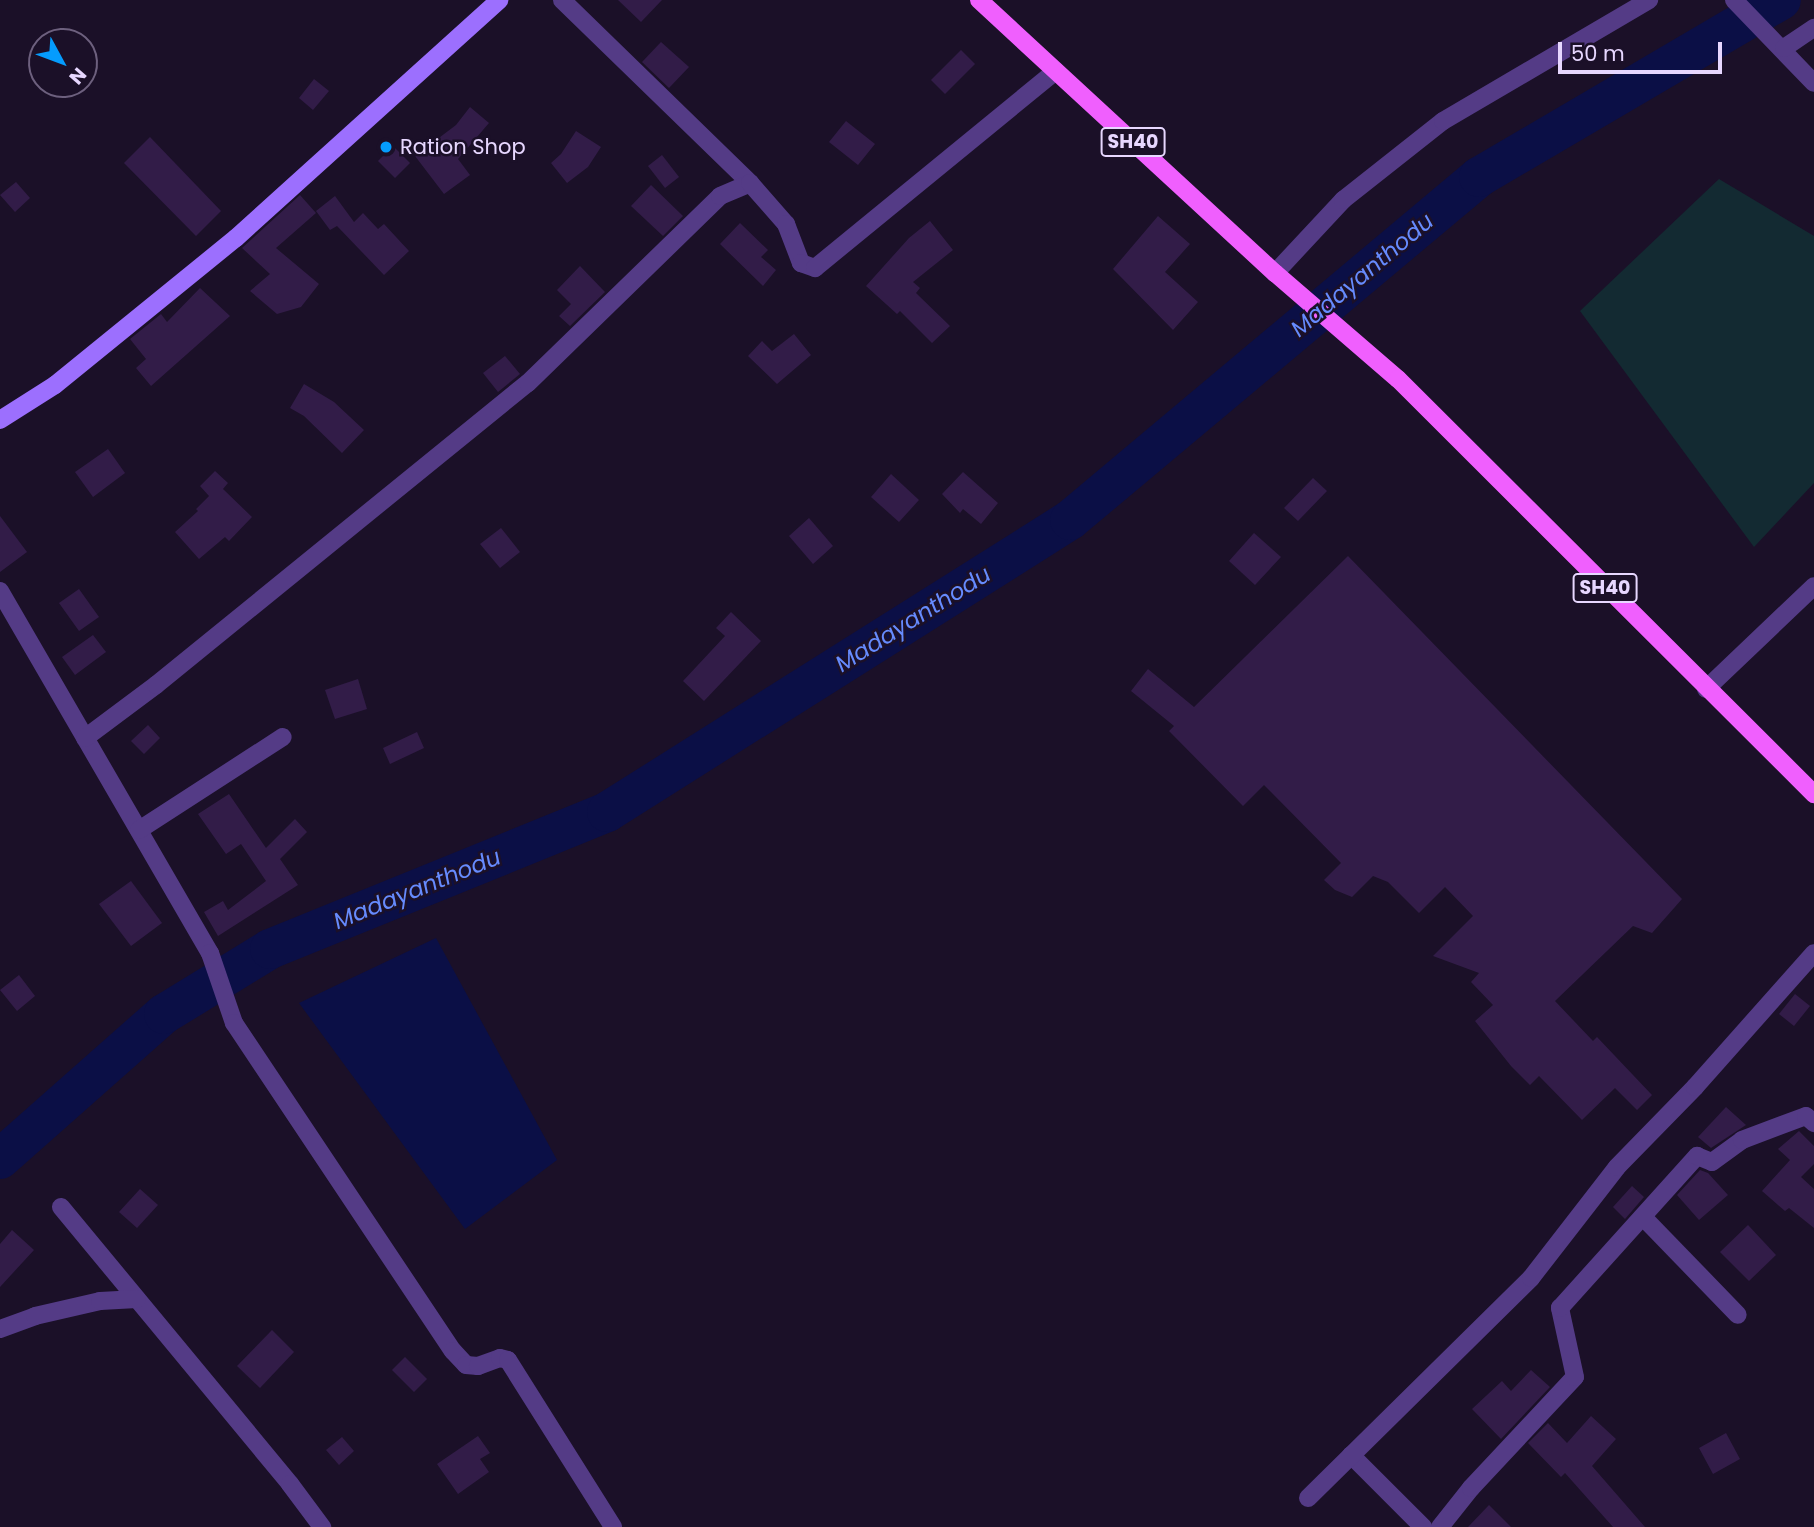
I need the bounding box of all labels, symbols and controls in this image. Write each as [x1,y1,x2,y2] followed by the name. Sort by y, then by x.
[28,28,98,98] north arrow
[1562,28,1727,72] scale bar
[1571,39,1625,68] text: 50 m
[63,62,93,90] text: N
[1100,126,1166,158] road number: SH40
[400,134,526,160] place label: Ration Shop
[378,139,394,155] marker: Ration Shop
[1285,207,1439,343] water label: Madayanthodu
[830,560,996,678] water label: Madayanthodu
[1572,572,1638,604] road number: SH40
[329,843,505,935] water label: Madayanthodu

